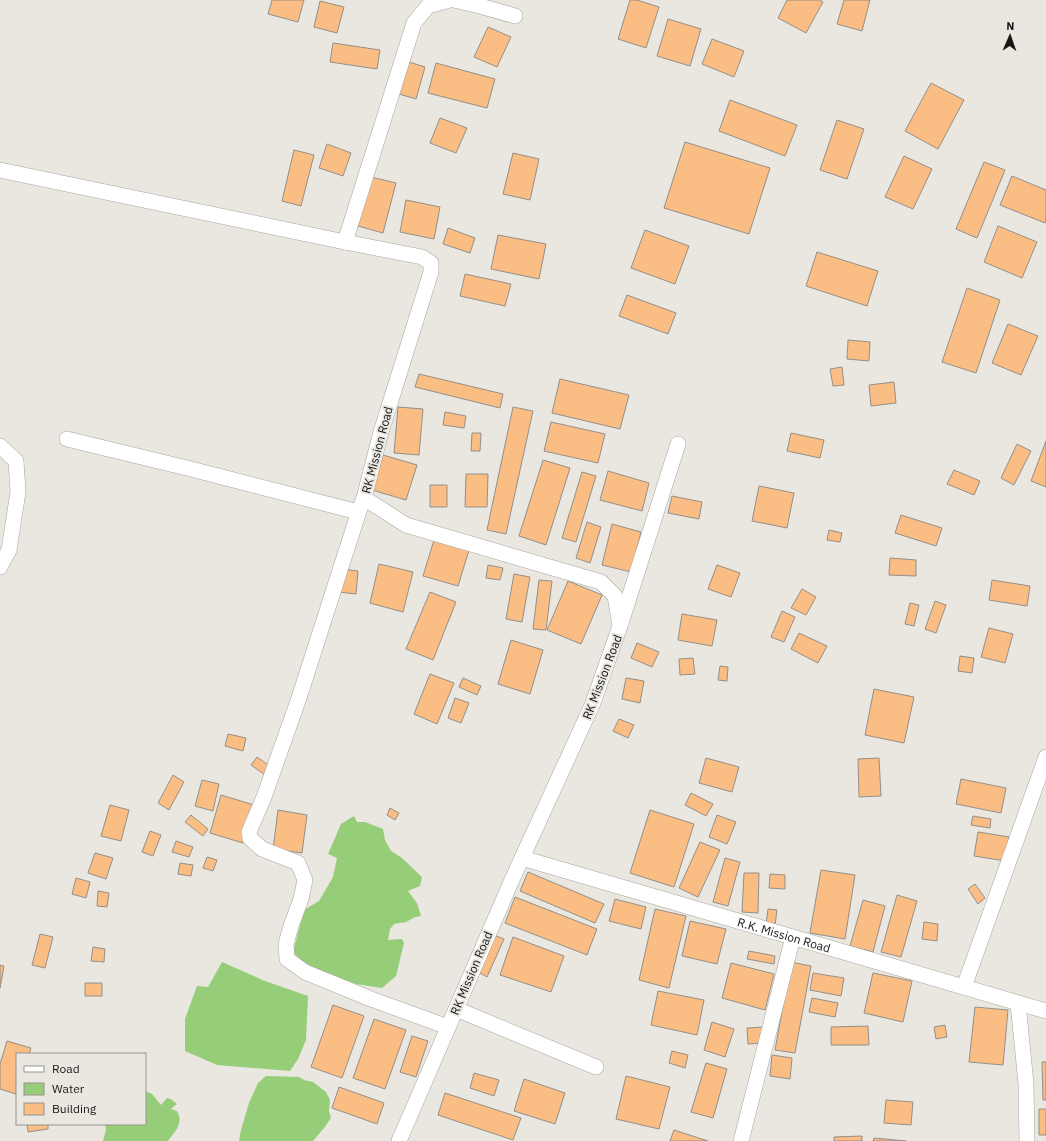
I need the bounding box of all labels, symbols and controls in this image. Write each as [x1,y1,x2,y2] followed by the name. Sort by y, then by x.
[990,16,1030,56] north arrow
[1006,19,1015,33] text: N
[358,405,396,495] street label: RK Mission Road
[579,633,625,721] street label: RK Mission Road
[736,914,832,955] street label: R.K. Mission Road
[447,929,495,1017] street label: RK Mission Road
[16,1053,146,1125] legend
[52,1061,80,1076] text: Road
[52,1081,85,1096] text: Water
[52,1101,97,1116] text: Building

